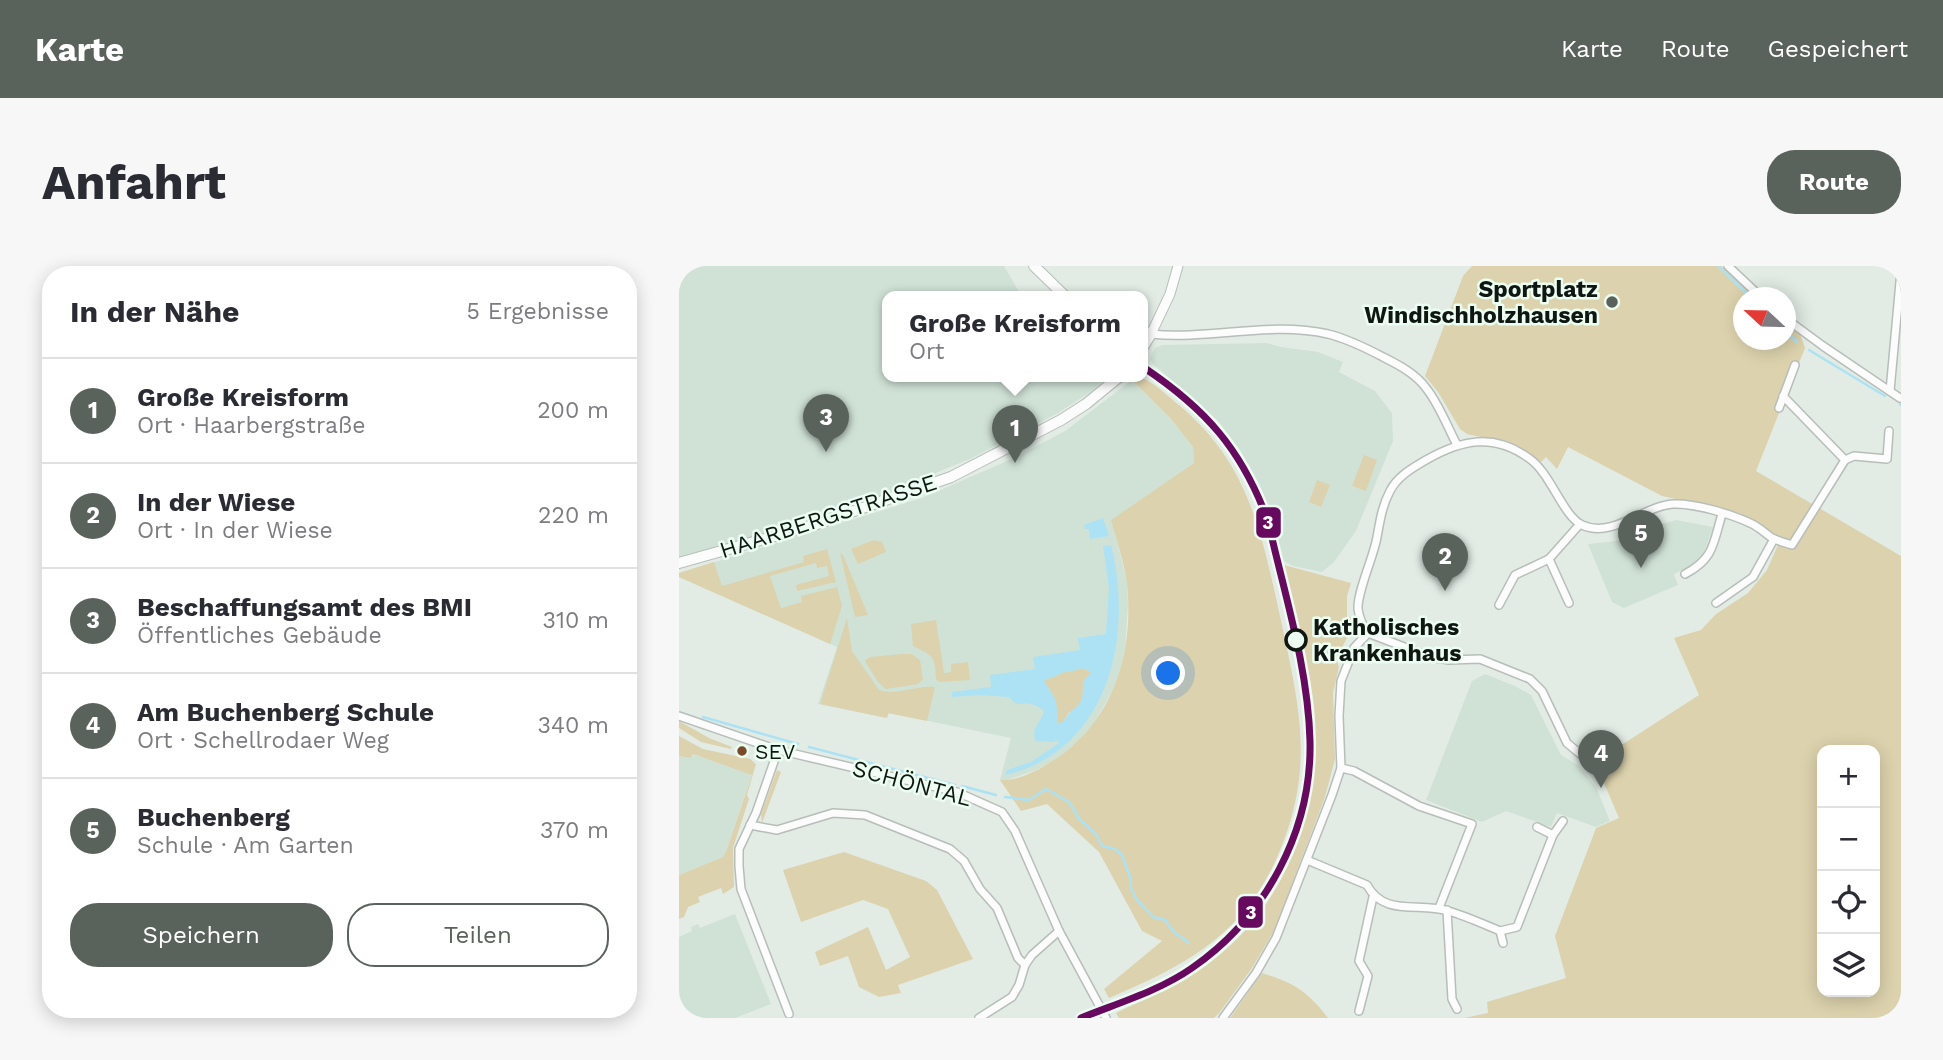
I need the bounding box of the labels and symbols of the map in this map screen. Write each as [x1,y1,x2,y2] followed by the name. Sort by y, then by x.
[1364,276,1598,329] place label: Sportplatz Windischholzhausen
[1733,287,1796,350] north arrow
[1604,294,1620,310] marker: Sportplatz Windischholzhausen
[803,394,849,452] pin: 3
[992,405,1038,463] pin: 1
[716,469,940,564] street label: HAARBERGSTRASSE
[1255,506,1282,539] line badge: 3
[1618,510,1664,568] pin: 5
[1262,511,1274,534] text: 3
[1422,533,1468,591] pin: 2
[1313,614,1462,667] place label: Katholisches Krankenhaus
[1285,629,1307,651] marker: Katholisches Krankenhaus
[1151,656,1185,690] your location
[1578,730,1624,788] pin: 4
[755,739,796,764] place label: SEV
[735,744,749,758] marker: SEV
[849,755,975,812] street label: SCHÖNTAL
[1237,895,1264,929] line badge: 3
[1245,901,1257,924] text: 3

